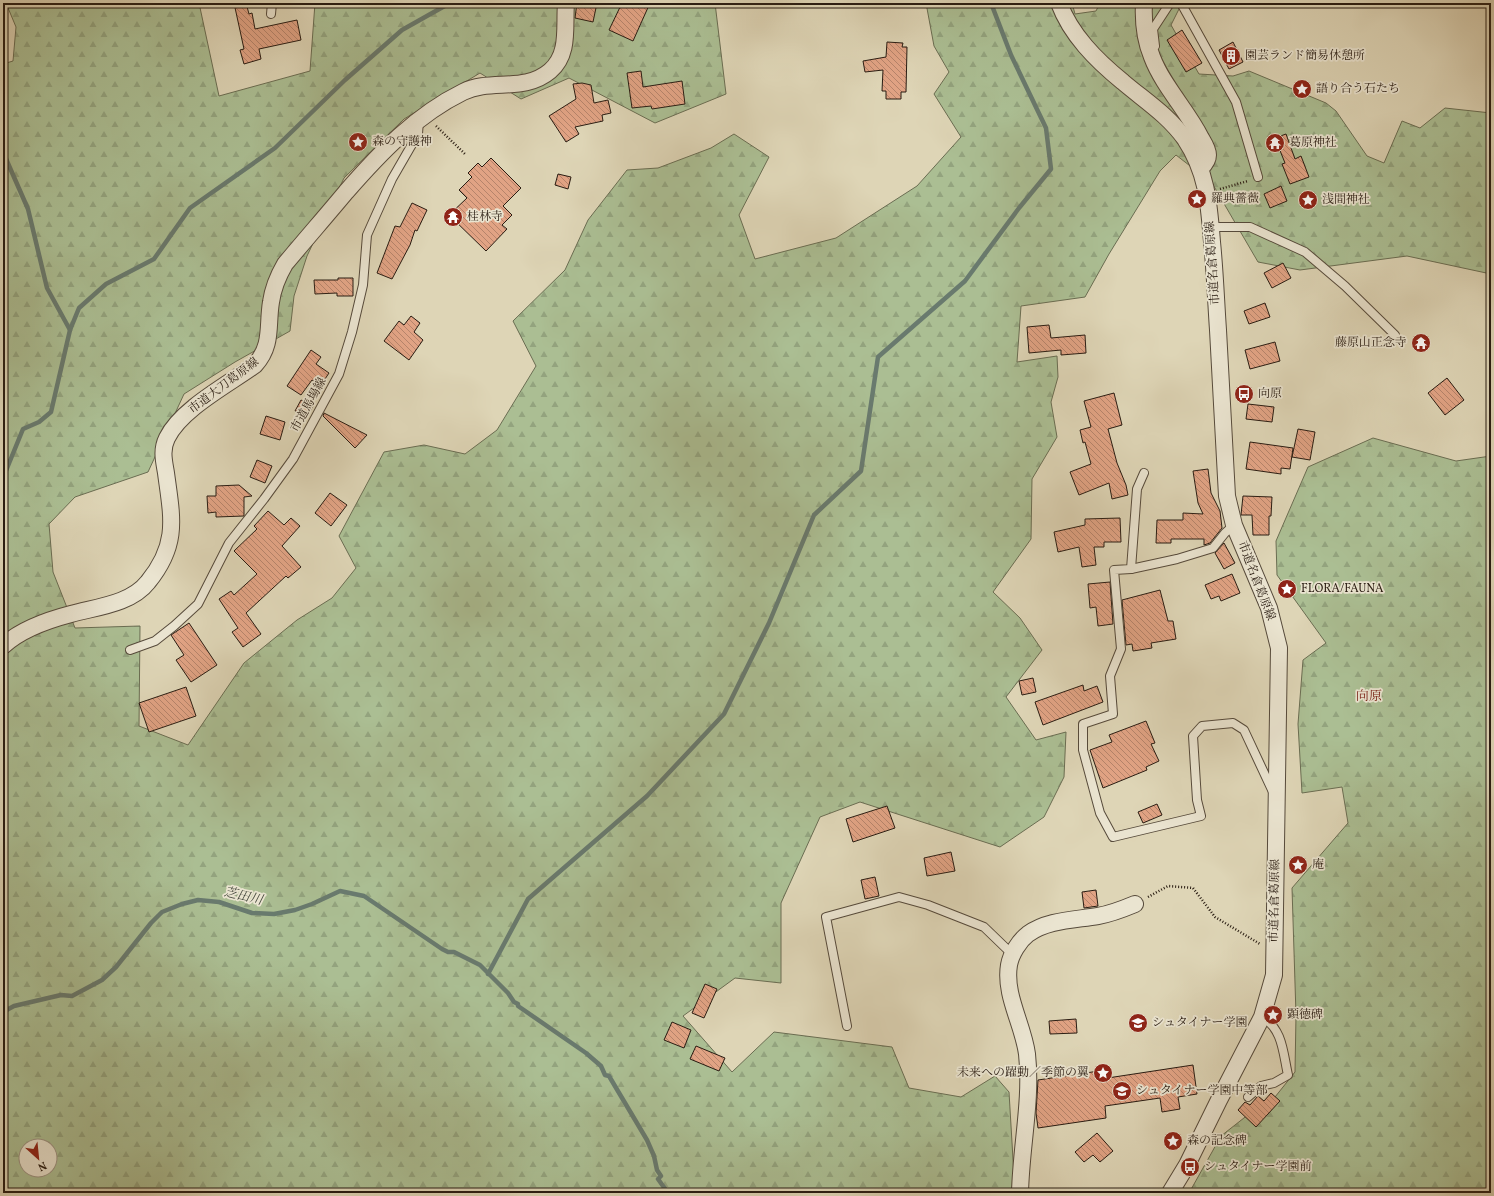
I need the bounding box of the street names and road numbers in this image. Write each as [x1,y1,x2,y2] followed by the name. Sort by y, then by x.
[1202,221,1224,305] street label: 市道名倉葛原線
[186,354,262,418] street label: 市道大刀葛原線
[287,375,331,435] street label: 市道馬場線
[1233,539,1279,623] street label: 市道名倉葛原線
[1266,859,1284,943] street label: 市道名倉葛原線

